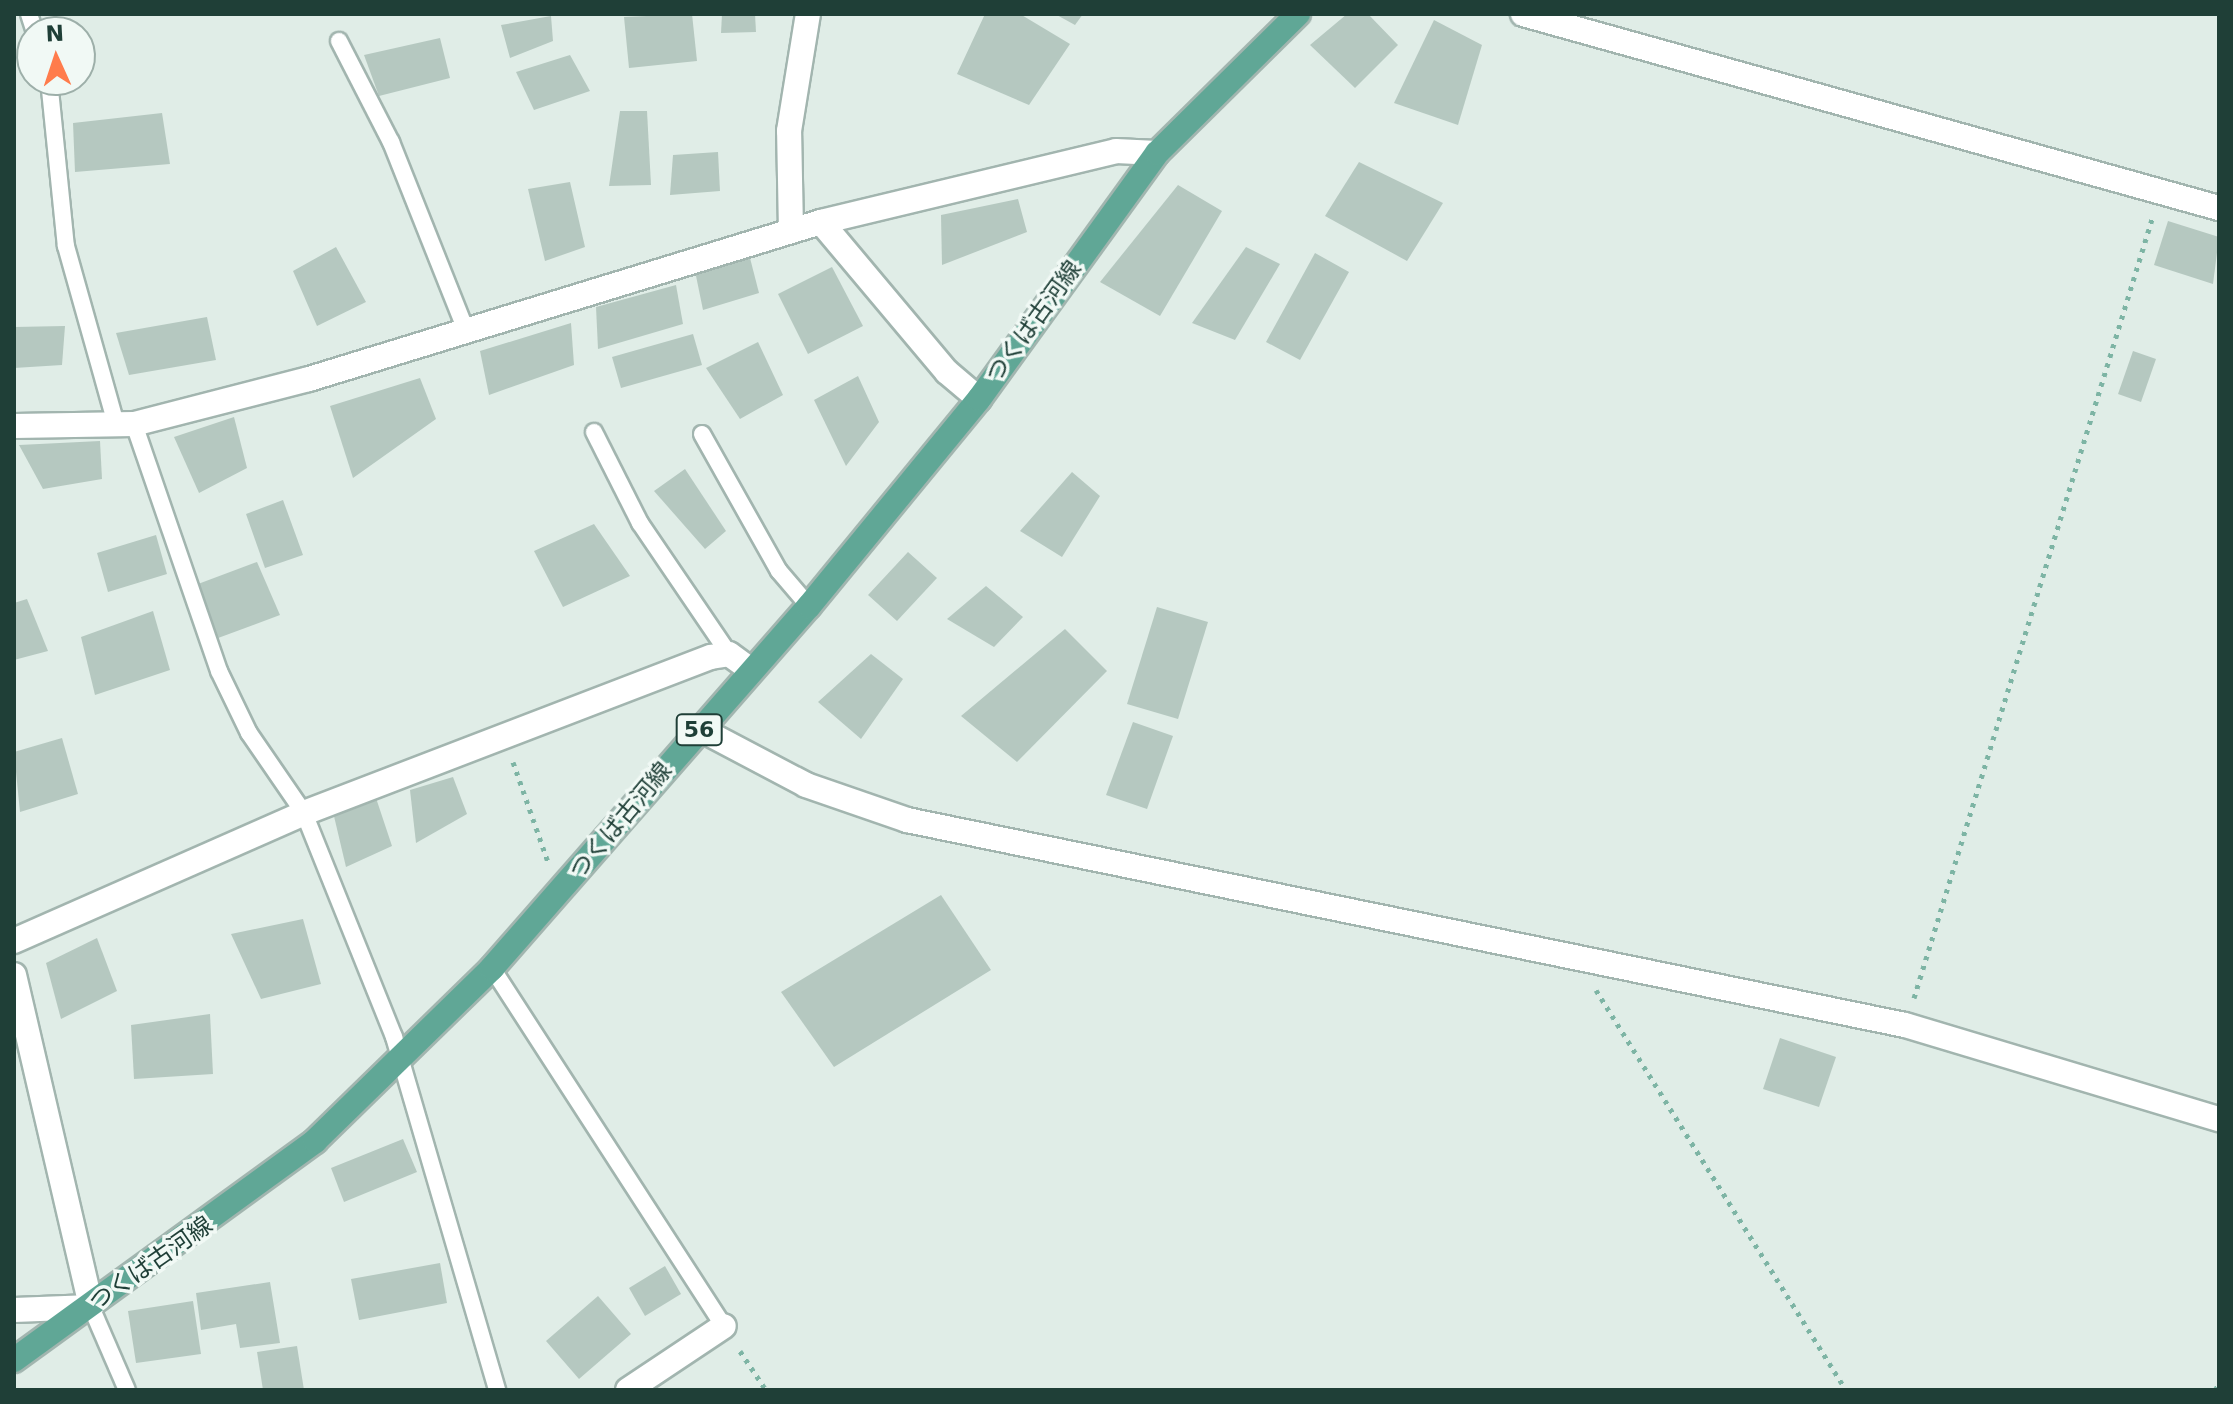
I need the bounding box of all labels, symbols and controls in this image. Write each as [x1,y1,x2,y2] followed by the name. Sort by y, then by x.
[16,16,96,96] north arrow
[45,21,65,46] text: N
[980,255,1088,389] street label: つくば古河線
[675,712,723,748] road number: 56
[564,757,678,885] street label: つくば古河線
[84,1211,218,1317] street label: つくば古河線

